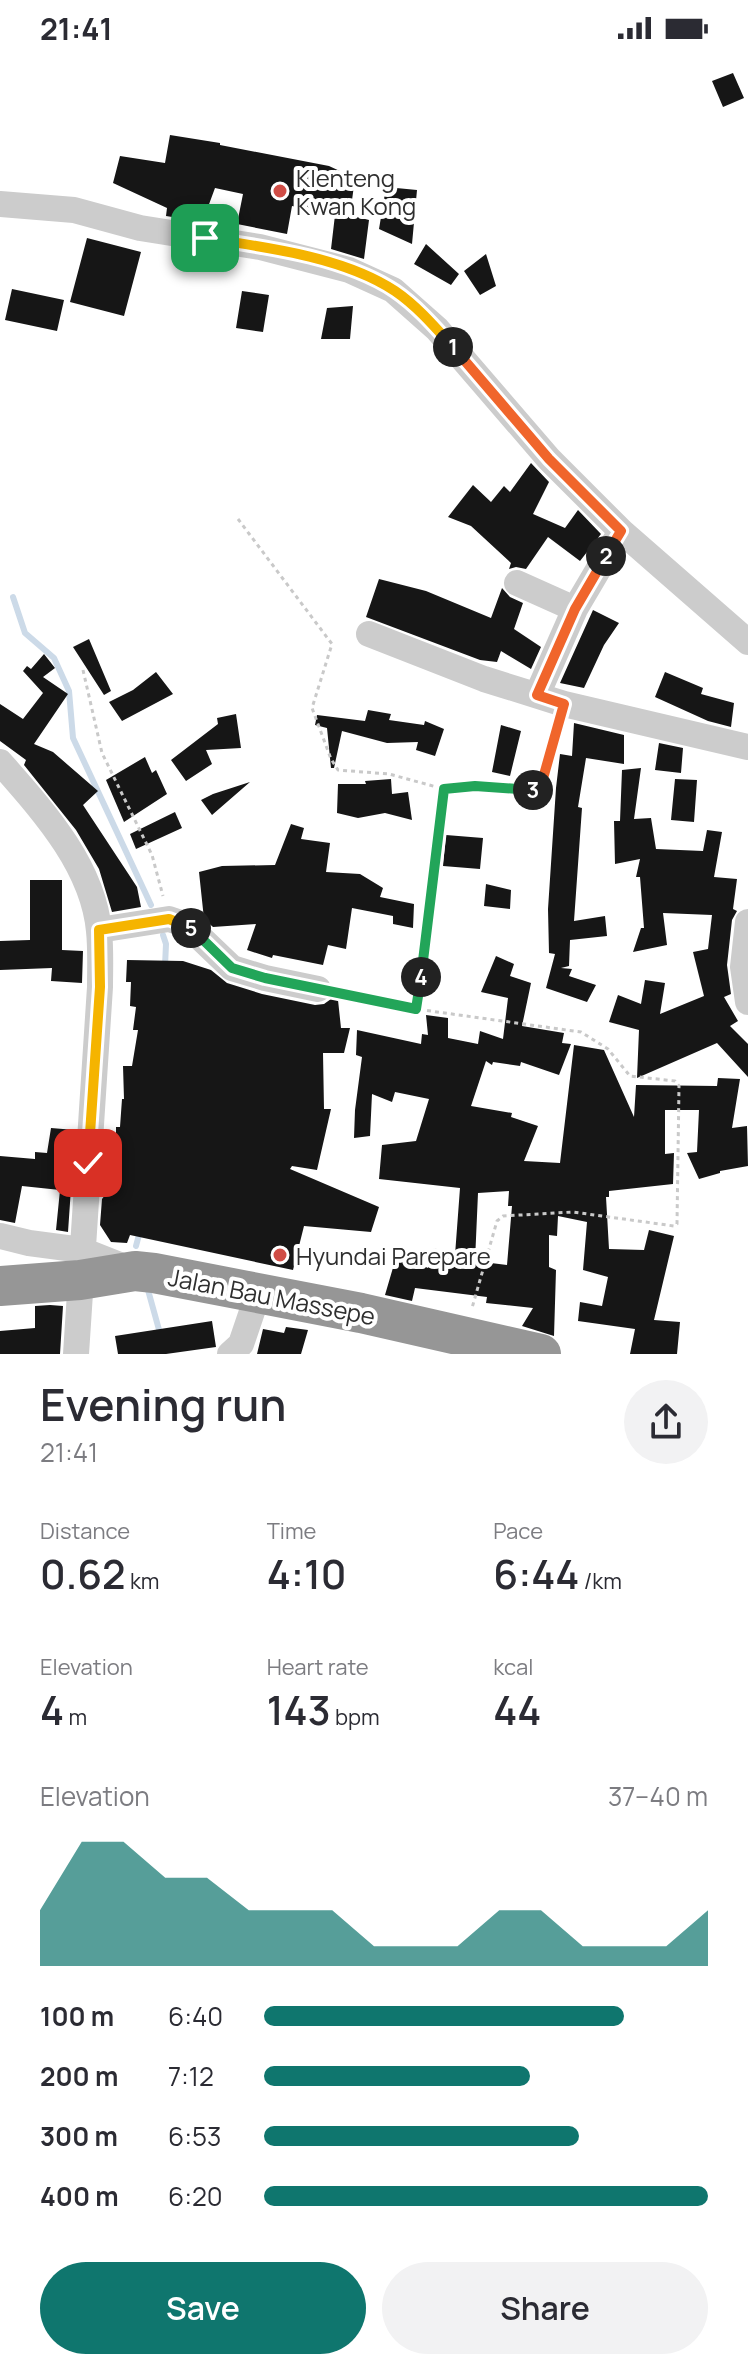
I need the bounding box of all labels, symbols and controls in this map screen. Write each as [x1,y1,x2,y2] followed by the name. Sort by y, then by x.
[40,8,113,49] text: 21:41
[296,161,416,222] place label: Klenteng Kwan Kong
[271,182,289,200] marker: Klenteng Kwan Kong
[171,204,239,272] pin
[183,216,227,260] icon: arrive
[433,327,473,367] pin: 1
[448,332,458,362] text: 1
[586,536,626,576] pin: 2
[599,541,613,571] text: 2
[513,770,553,810] pin: 3
[527,775,539,805] text: 3
[171,908,211,948] pin: 5
[185,913,197,943] text: 5
[401,957,441,997] pin: 4
[414,962,428,992] text: 4
[54,1129,122,1197] pin
[66,1141,110,1185] icon: check
[296,1239,491,1272] place label: Hyundai Parepare
[271,1246,289,1264] marker: Hyundai Parepare
[166,1260,378,1332] street label: Jalan Bau Massepe
[40,1374,286,1434] text: Evening run
[624,1380,708,1464] button: share
[40,1434,98,1470] text: 21:41
[40,1516,130,1546] text: Distance
[267,1516,316,1546] text: Time
[493,1516,543,1546] text: Pace
[40,1546,125,1601] text: 0.62
[267,1546,346,1601] text: 4:10
[493,1546,579,1601] text: 6:44
[125,1566,159,1596] text: km
[579,1566,622,1596] text: /km
[40,1652,133,1682] text: Elevation
[267,1652,369,1682] text: Heart rate
[493,1652,533,1682] text: kcal
[40,1682,64,1737] text: 4
[267,1682,331,1737] text: 143
[493,1682,541,1737] text: 44
[64,1702,87,1732] text: m
[331,1702,380,1732] text: bpm
[40,1778,150,1814] text: Elevation
[608,1778,708,1814] text: 37–40 m
[40,1998,114,2034] text: 100 m
[168,1998,223,2034] text: 6:40
[40,2058,118,2094] text: 200 m
[168,2058,214,2094] text: 7:12
[40,2118,118,2154] text: 300 m
[168,2118,221,2154] text: 6:53
[40,2178,119,2214] text: 400 m
[168,2178,223,2214] text: 6:20
[40,2262,366,2354] button: Save
[382,2262,708,2354] button: Share

